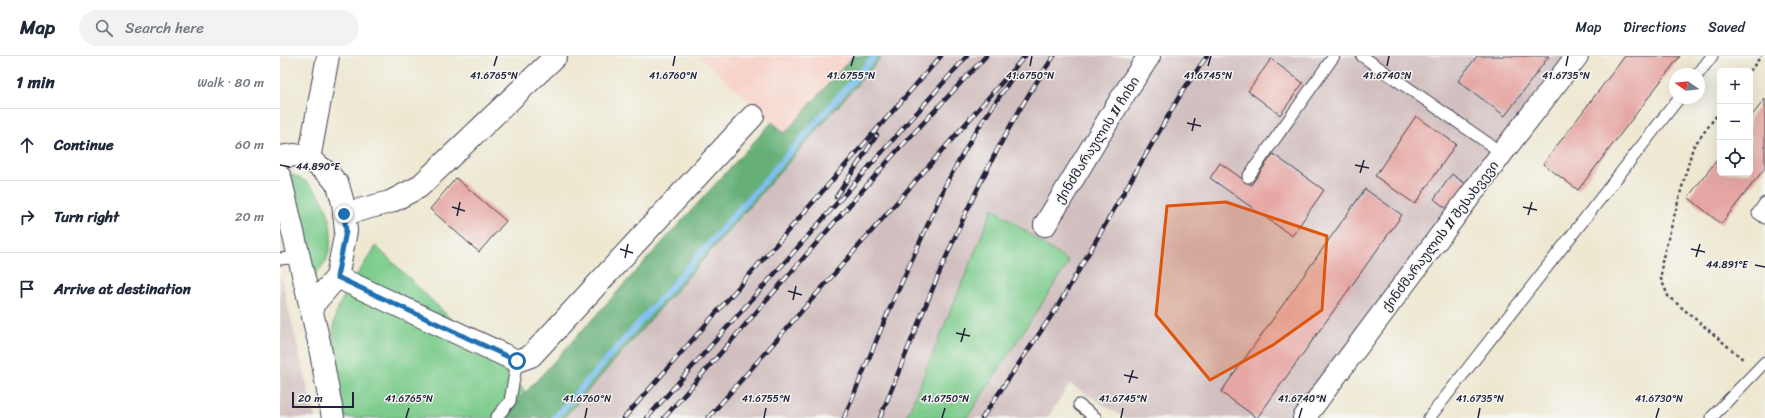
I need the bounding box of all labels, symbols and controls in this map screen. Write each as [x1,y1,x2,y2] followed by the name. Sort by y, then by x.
[79,10,359,46] search box
[20,11,55,44] text: Map
[125,15,204,41] text: Search here
[1575,15,1601,40] text: Map
[1623,15,1686,40] text: Directions
[1708,15,1745,40] text: Saved
[93,17,115,39] icon: search
[16,67,55,97] text: 1 min
[470,67,518,85] text: 41.6765°N
[649,67,697,85] text: 41.6760°N
[827,67,875,85] text: 41.6755°N
[1006,67,1054,85] text: 41.6750°N
[1184,67,1232,85] text: 41.6745°N
[1363,67,1411,85] text: 41.6740°N
[1542,67,1590,85] text: 41.6735°N
[1669,68,1705,104] north arrow
[1717,68,1753,176] map controls
[1717,68,1753,104] button: +
[197,71,264,94] text: Walk · 80 m
[1048,72,1146,208] street label: ქინძმარაულის II ჩიხი
[1717,104,1753,140] button: −
[54,132,114,158] text: Continue
[235,133,264,156] text: 60 m
[16,134,38,156] icon: ahead
[1717,140,1753,176] button: locate
[1375,155,1505,317] street label: ქინძმარაულის II შესახვევი
[296,158,341,176] text: 44.890°E
[54,204,119,230] text: Turn right
[235,205,264,228] text: 20 m
[335,205,353,223] route end
[16,206,38,228] icon: right
[1706,256,1749,274] text: 44.891°E
[54,276,191,302] text: Arrive at destination
[16,278,38,300] icon: arrive
[508,352,526,370] route start
[298,389,323,408] text: 20 m
[292,390,354,409] scale bar
[385,390,433,408] text: 41.6765°N
[563,390,611,408] text: 41.6760°N
[742,390,790,408] text: 41.6755°N
[921,390,969,408] text: 41.6750°N
[1099,390,1147,408] text: 41.6745°N
[1278,390,1326,408] text: 41.6740°N
[1456,390,1504,408] text: 41.6735°N
[1635,390,1683,408] text: 41.6730°N

